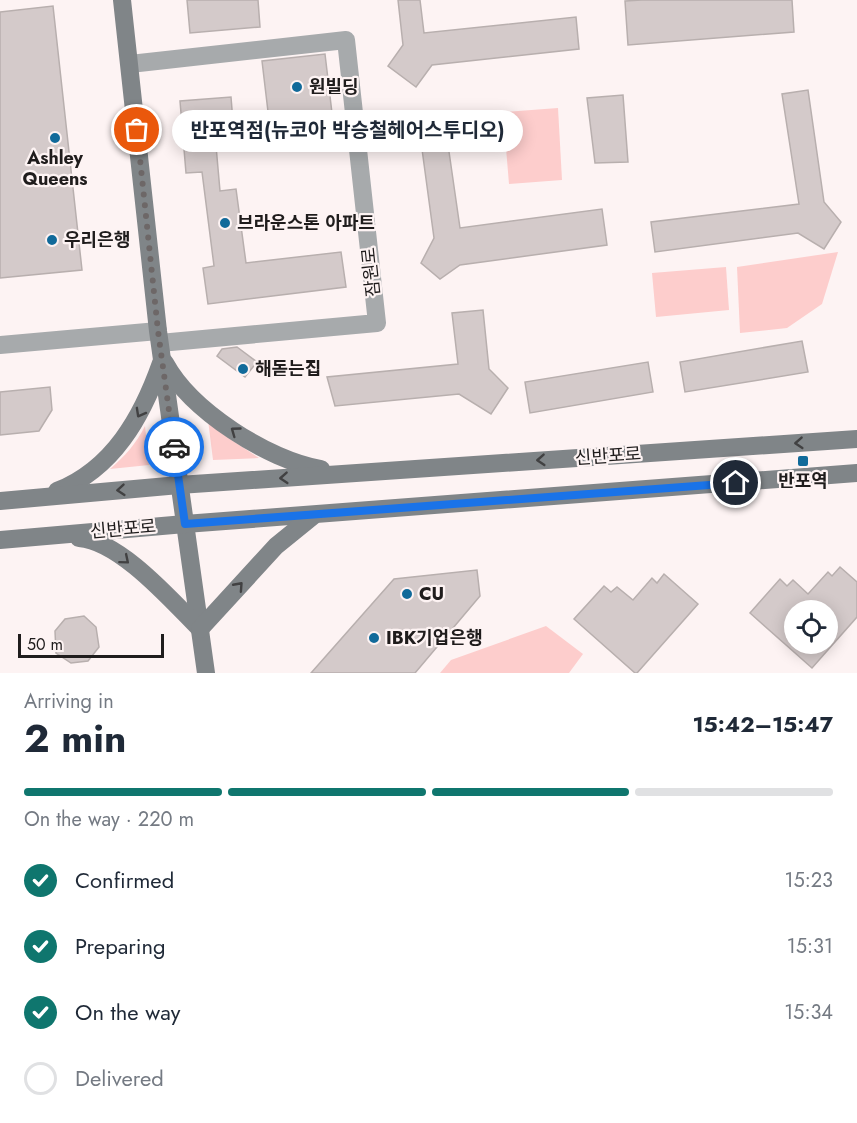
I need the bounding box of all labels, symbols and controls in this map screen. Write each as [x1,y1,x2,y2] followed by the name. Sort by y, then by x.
[309,74,359,100] place label: 원빌딩
[290,80,304,94] marker: 원빌딩
[111,104,162,155] pin
[173,109,524,151] callout: 반포역점(뉴코아 박승철헤어스투디오)
[120,113,153,146] icon: bag
[190,116,505,145] text: 반포역점(뉴코아 박승철헤어스투디오)
[48,131,62,145] marker: Ashley Queens
[22,145,88,192] place label: Ashley Queens
[237,210,375,236] place label: 브라운스톤 아파트
[218,216,232,230] marker: 브라운스톤 아파트
[64,227,130,253] place label: 우리은행
[45,233,59,247] marker: 우리은행
[355,246,387,298] street label: 잠원로
[255,356,321,382] place label: 해돋는집
[236,362,250,376] marker: 해돋는집
[136,406,147,417] one-way arrow
[144,417,204,477] courier
[231,427,242,438] one-way arrow
[158,431,191,464] icon: car
[794,436,803,449] one-way arrow
[574,441,642,471] street label: 신반포로
[537,454,546,467] one-way arrow
[796,454,810,468] marker: 반포역
[710,457,761,508] pin
[719,466,752,499] icon: home
[778,468,828,494] place label: 반포역
[279,471,288,484] one-way arrow
[117,483,126,496] one-way arrow
[89,513,157,545] street label: 신반포로
[118,553,129,564] one-way arrow
[419,581,444,607] place label: CU
[232,582,243,592] one-way arrow
[400,587,414,601] marker: CU
[784,600,838,654] map controls
[784,600,838,654] button: locate
[386,625,483,651] place label: IBK기업은행
[18,631,164,658] scale bar
[367,631,381,645] marker: IBK기업은행
[27,633,63,656] text: 50 m
[24,687,114,716] text: Arriving in
[692,708,833,740] text: 15:42–15:47
[24,710,126,767] text: 2 min
[24,805,194,834] text: On the way · 220 m
[24,864,57,897] icon: check
[75,864,174,896] text: Confirmed
[784,866,833,895] text: 15:23
[24,930,57,963] icon: check
[75,930,166,962] text: Preparing
[787,932,833,961] text: 15:31
[24,996,57,1029] icon: check
[75,996,180,1028] text: On the way
[784,998,833,1027] text: 15:34
[75,1062,164,1094] text: Delivered

